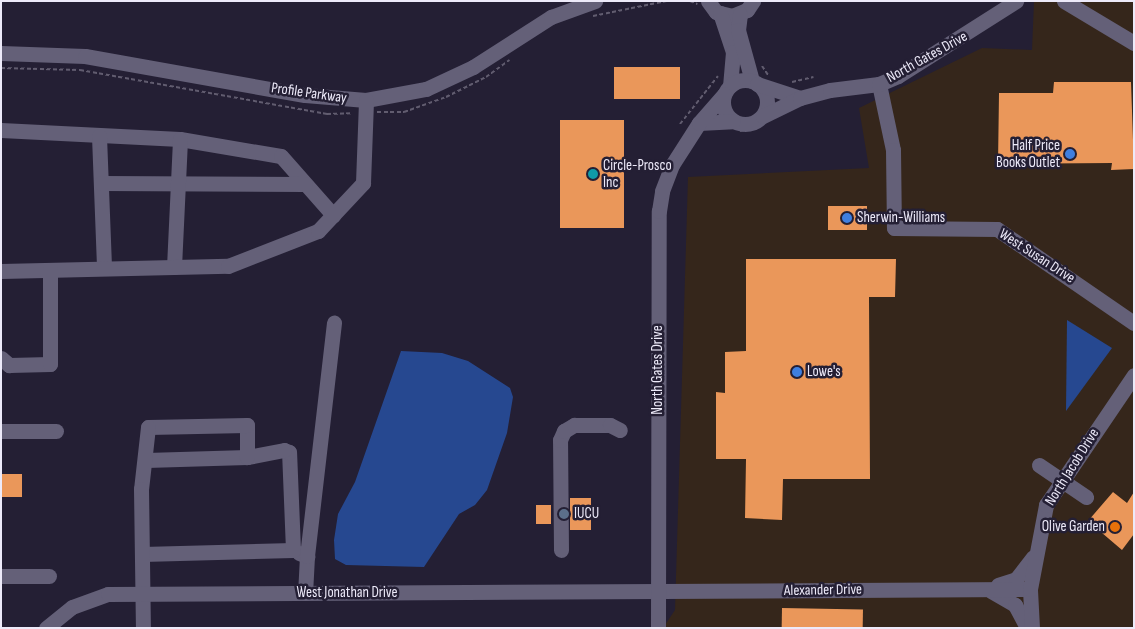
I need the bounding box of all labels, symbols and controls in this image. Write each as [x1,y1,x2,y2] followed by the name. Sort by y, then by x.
[884,27,970,87] street label: North Gates Drive
[270,79,348,107] street label: Profile Parkway
[996,136,1060,171] place label: Half Price Books Outlet
[1064,148,1076,160] marker: Half Price Books Outlet
[603,156,672,191] place label: Circle-Prosco Inc
[587,168,599,180] marker: Circle-Prosco Inc
[857,209,945,227] place label: Sherwin-Williams
[841,212,853,224] marker: Sherwin-Williams
[996,225,1078,287] street label: West Susan Drive
[649,325,667,415] street label: North Gates Drive
[807,363,841,381] place label: Lowe's
[791,366,803,378] marker: Lowe's
[1041,425,1103,509] street label: North Jacob Drive
[574,505,599,523] place label: IUCU
[558,508,570,520] marker: IUCU
[1042,518,1105,536] place label: Olive Garden
[1109,521,1121,533] marker: Olive Garden
[784,580,862,600] street label: Alexander Drive
[296,584,398,602] street label: West Jonathan Drive

